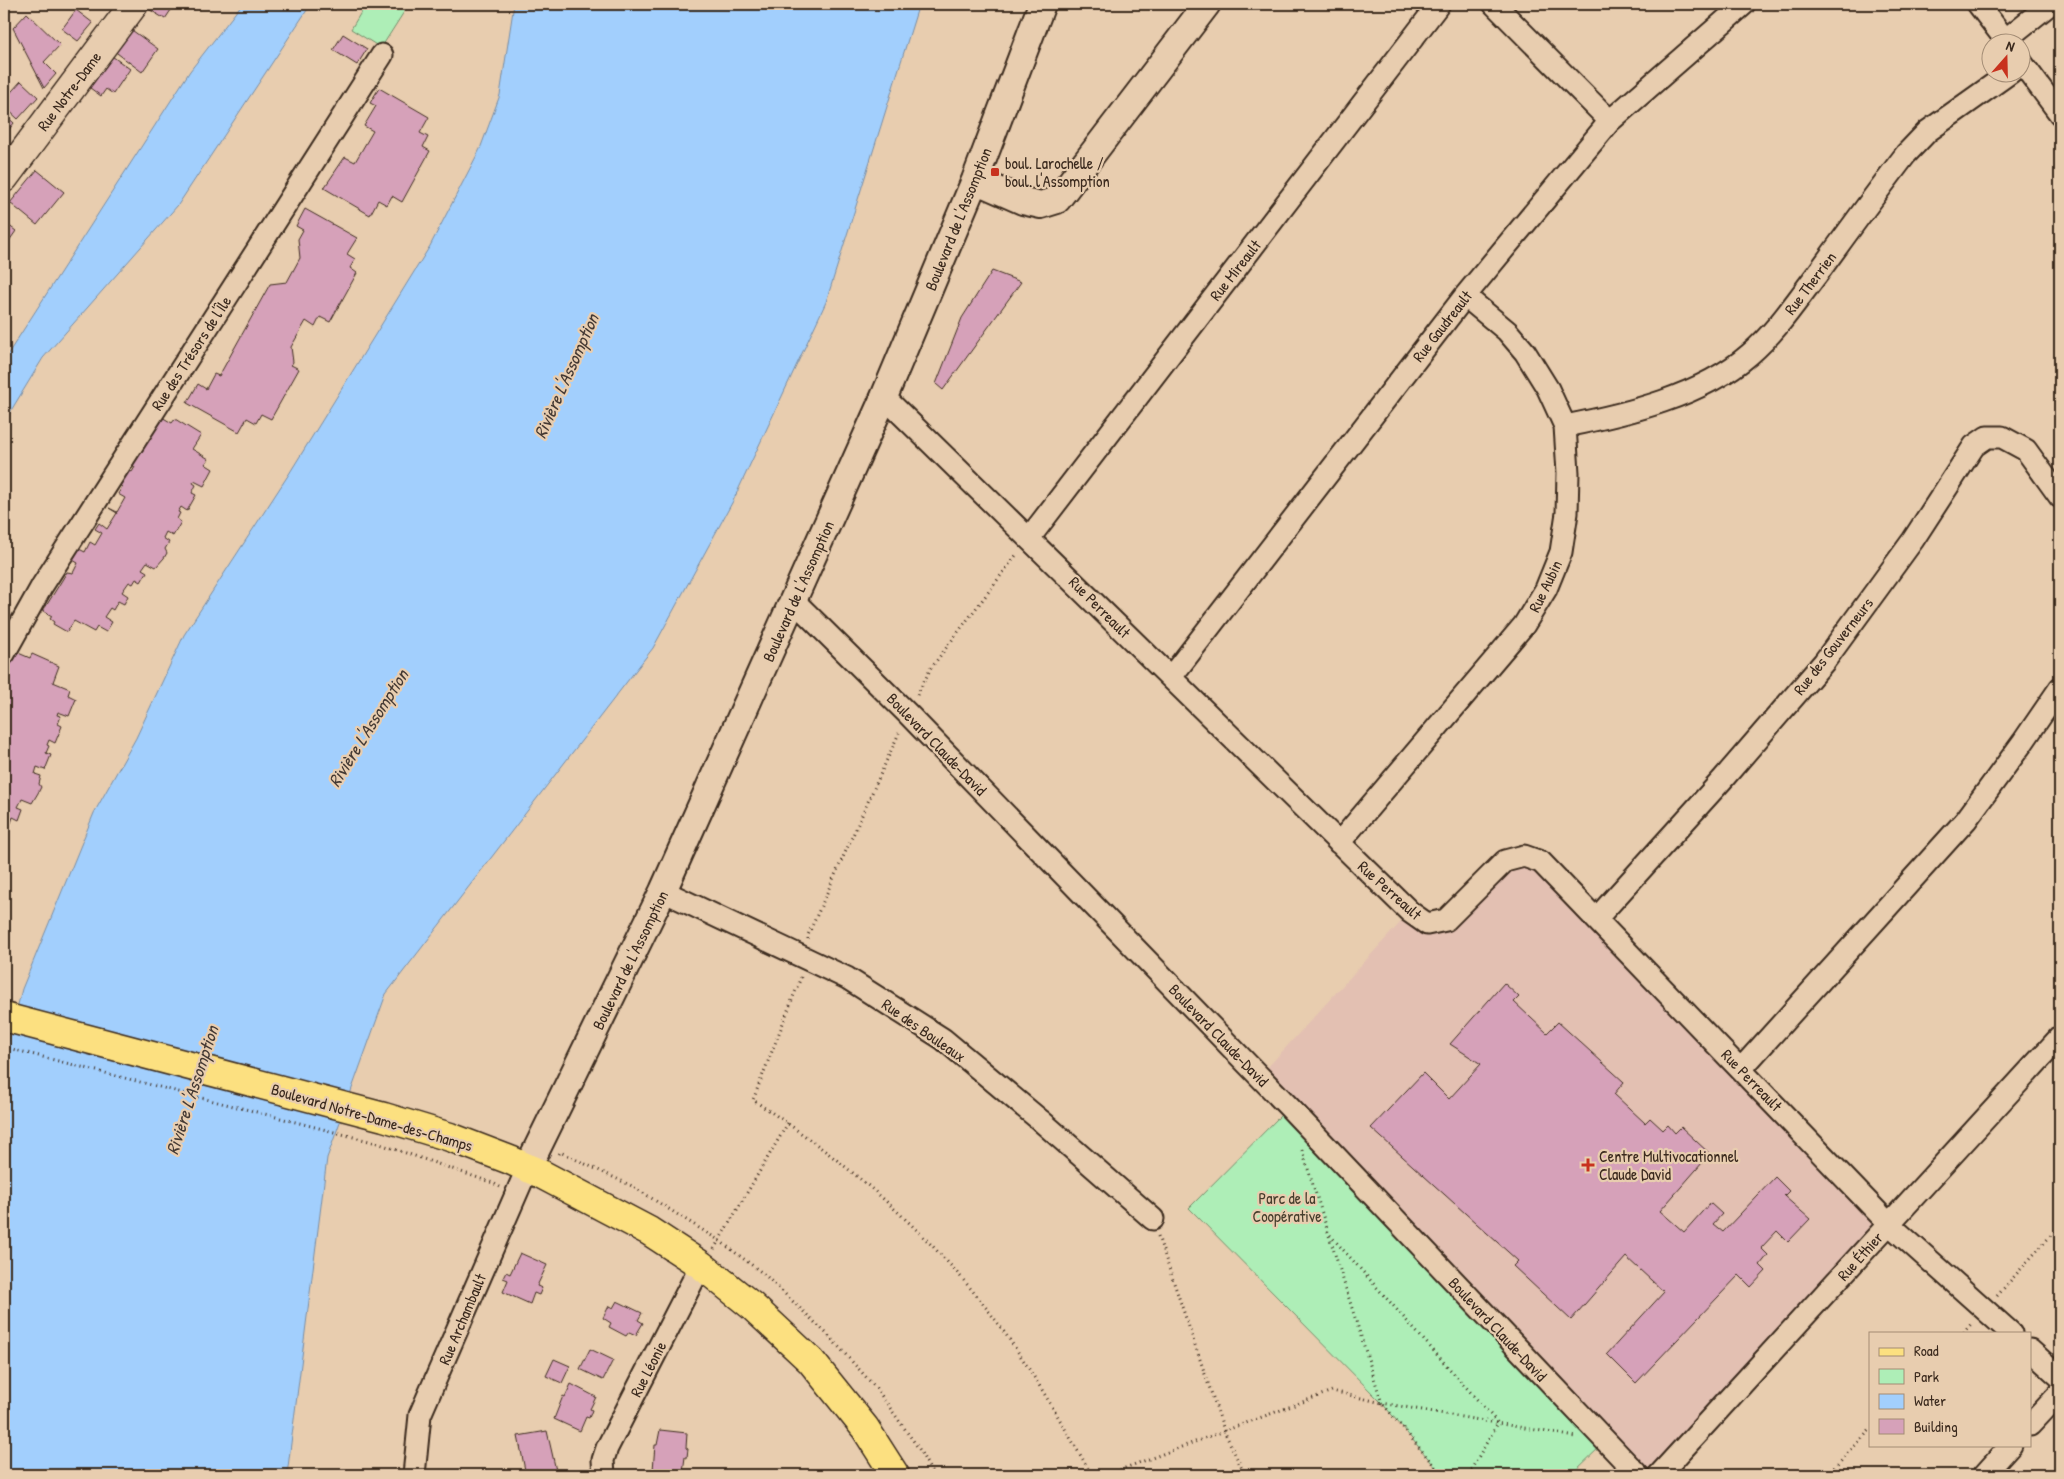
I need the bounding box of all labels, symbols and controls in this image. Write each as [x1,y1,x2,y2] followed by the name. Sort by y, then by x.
[1982,32,2032,82] north arrow
[2004,35,2018,56] text: N
[32,46,107,135] street label: Rue Notre-Dame
[919,144,997,294] street label: Boulevard de L'Assomption
[1005,152,1110,192] place label: boul. Larochelle / boul. l'Assomption
[989,166,1001,178] marker: boul. Larochelle / boul. l'Assomption
[1204,235,1266,305] street label: Rue Mireault
[1779,247,1841,319] street label: Rue Therrien
[1407,285,1477,366] street label: Rue Gaudreault
[146,291,237,414] street label: Rue des Trésors de l'Île
[527,308,605,442] water label: Rivière L'Assomption
[757,517,839,665] street label: Boulevard de L'Assomption
[1523,556,1567,616] street label: Rue Aubin
[1064,571,1136,643] street label: Rue Perreault
[1788,593,1878,699] street label: Rue des Gouverneurs
[322,663,415,791] water label: Rivière L'Assomption
[882,688,992,800] street label: Boulevard Claude-David
[1353,855,1427,925] street label: Rue Perreault
[587,887,673,1033] street label: Boulevard de L'Assomption
[1164,979,1274,1091] street label: Boulevard Claude-David
[878,993,970,1067] street label: Rue des Bouleaux
[159,1021,225,1158] water label: Rivière L'Assomption
[1717,1044,1788,1116] street label: Rue Perreault
[269,1078,475,1156] street label: Boulevard Notre-Dame-des-Champs
[1599,1145,1739,1185] place label: Centre Multivocationnel Claude David
[1581,1158,1595,1172] marker: Centre Multivocationnel Claude David
[1252,1187,1322,1227] park label: Parc de la Coopérative
[1832,1227,1888,1285] street label: Rue Éthier
[433,1270,491,1368] street label: Rue Archambault
[1444,1272,1552,1386] street label: Boulevard Claude-David
[1869,1332,2032,1446] legend
[625,1337,672,1401] street label: Rue Léonie
[1914,1340,1939,1361] text: Road
[1914,1366,1939,1387] text: Park
[1914,1390,1946,1411] text: Water
[1914,1416,1958,1437] text: Building

